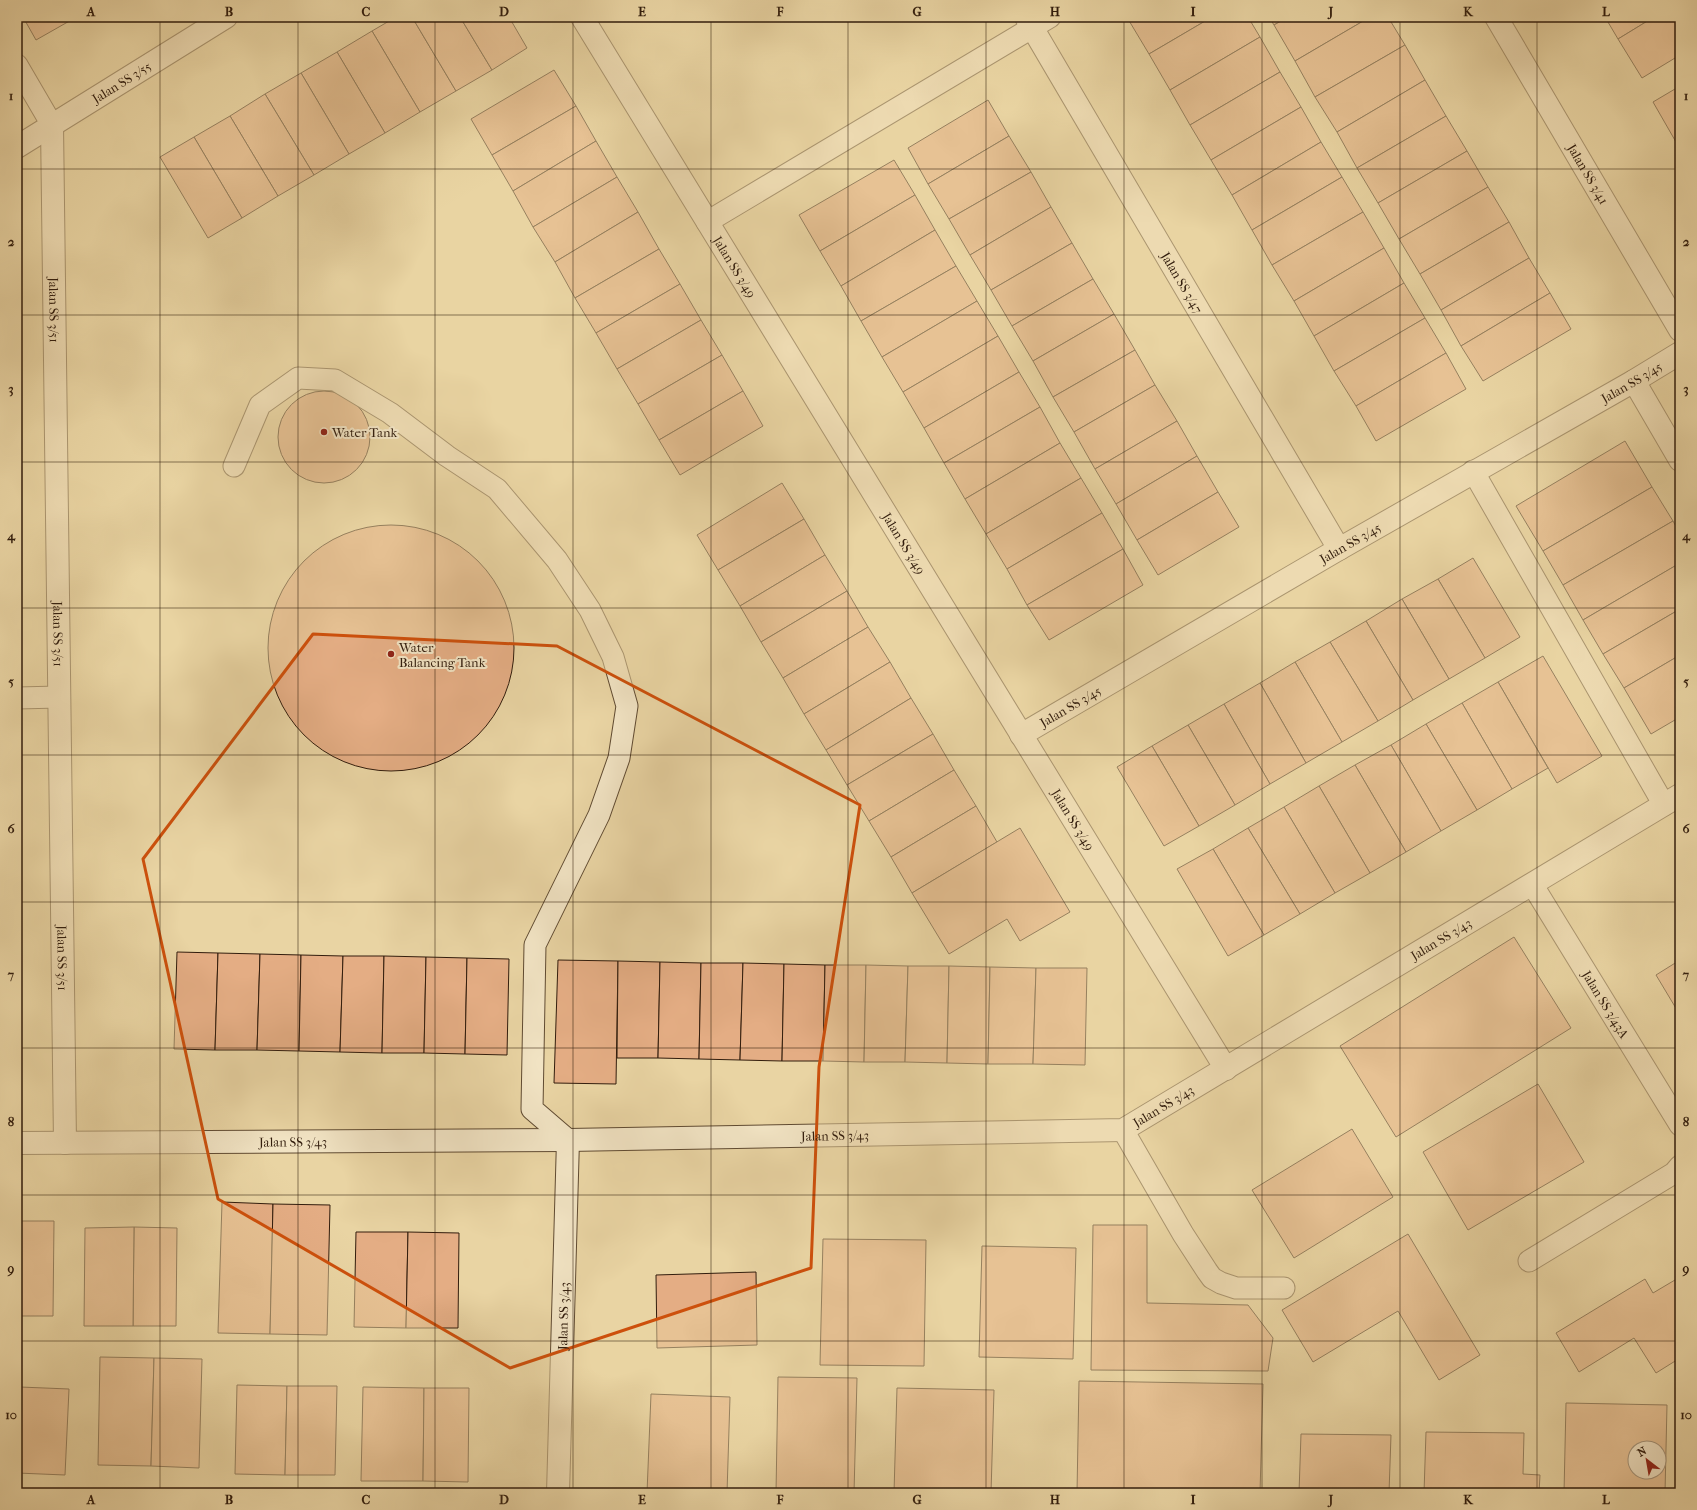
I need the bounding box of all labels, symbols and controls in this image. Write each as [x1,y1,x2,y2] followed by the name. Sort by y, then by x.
[86,4,96,19] text: A
[225,4,234,19] text: B
[362,4,371,19] text: C
[499,4,509,19] text: D
[638,4,646,19] text: E
[776,4,784,19] text: F
[912,4,922,19] text: G
[1050,4,1061,19] text: H
[1190,4,1196,19] text: I
[1327,4,1334,20] text: J
[1463,4,1474,19] text: K
[1602,4,1611,19] text: L
[88,58,154,107] street label: Jalan SS 3/55
[9,88,14,103] text: 1
[1684,88,1689,103] text: 1
[1564,140,1612,207] street label: Jalan SS 3/41
[710,232,760,301] street label: Jalan SS 3/49
[8,234,15,249] text: 2
[1683,234,1690,249] text: 2
[1158,248,1206,316] street label: Jalan SS 3/47
[46,276,62,343] street label: Jalan SS 3/51
[1597,358,1665,406] street label: Jalan SS 3/45
[8,381,14,397] text: 3
[1683,381,1689,397] text: 3
[331,425,397,440] place label: Water Tank
[319,427,329,437] marker: Water Tank
[879,509,929,577] street label: Jalan SS 3/49
[1316,519,1384,567] street label: Jalan SS 3/45
[6,528,16,544] text: 4
[1681,528,1691,544] text: 4
[51,600,66,667] street label: Jalan SS 3/51
[398,640,486,670] place label: Water Balancing Tank
[386,649,396,659] marker: Water Balancing Tank
[8,674,14,689] text: 5
[1683,674,1689,689] text: 5
[1036,682,1104,730] street label: Jalan SS 3/45
[1048,785,1098,853] street label: Jalan SS 3/49
[7,821,15,836] text: 6
[1682,821,1690,836] text: 6
[1407,915,1474,963] street label: Jalan SS 3/43
[55,924,71,991] street label: Jalan SS 3/51
[7,967,15,982] text: 7
[1579,967,1632,1041] street label: Jalan SS 3/43A
[1682,967,1690,982] text: 7
[1129,1082,1196,1130] street label: Jalan SS 3/43
[8,1114,15,1129] text: 8
[1683,1114,1690,1129] text: 8
[800,1127,869,1143] street label: Jalan SS 3/43
[258,1134,327,1149] street label: Jalan SS 3/43
[7,1261,15,1277] text: 9
[1682,1261,1690,1277] text: 9
[555,1282,571,1351] street label: Jalan SS 3/43
[5,1407,17,1422] text: 10
[1680,1407,1692,1422] text: 10
[1627,1440,1667,1480] north arrow
[1635,1444,1650,1460] text: N
[86,1492,96,1507] text: A
[225,1492,234,1507] text: B
[362,1492,371,1507] text: C
[499,1492,509,1507] text: D
[638,1492,646,1507] text: E
[776,1492,784,1507] text: F
[912,1492,922,1507] text: G
[1050,1492,1061,1507] text: H
[1190,1492,1196,1507] text: I
[1327,1492,1334,1508] text: J
[1463,1492,1474,1507] text: K
[1602,1492,1611,1507] text: L

